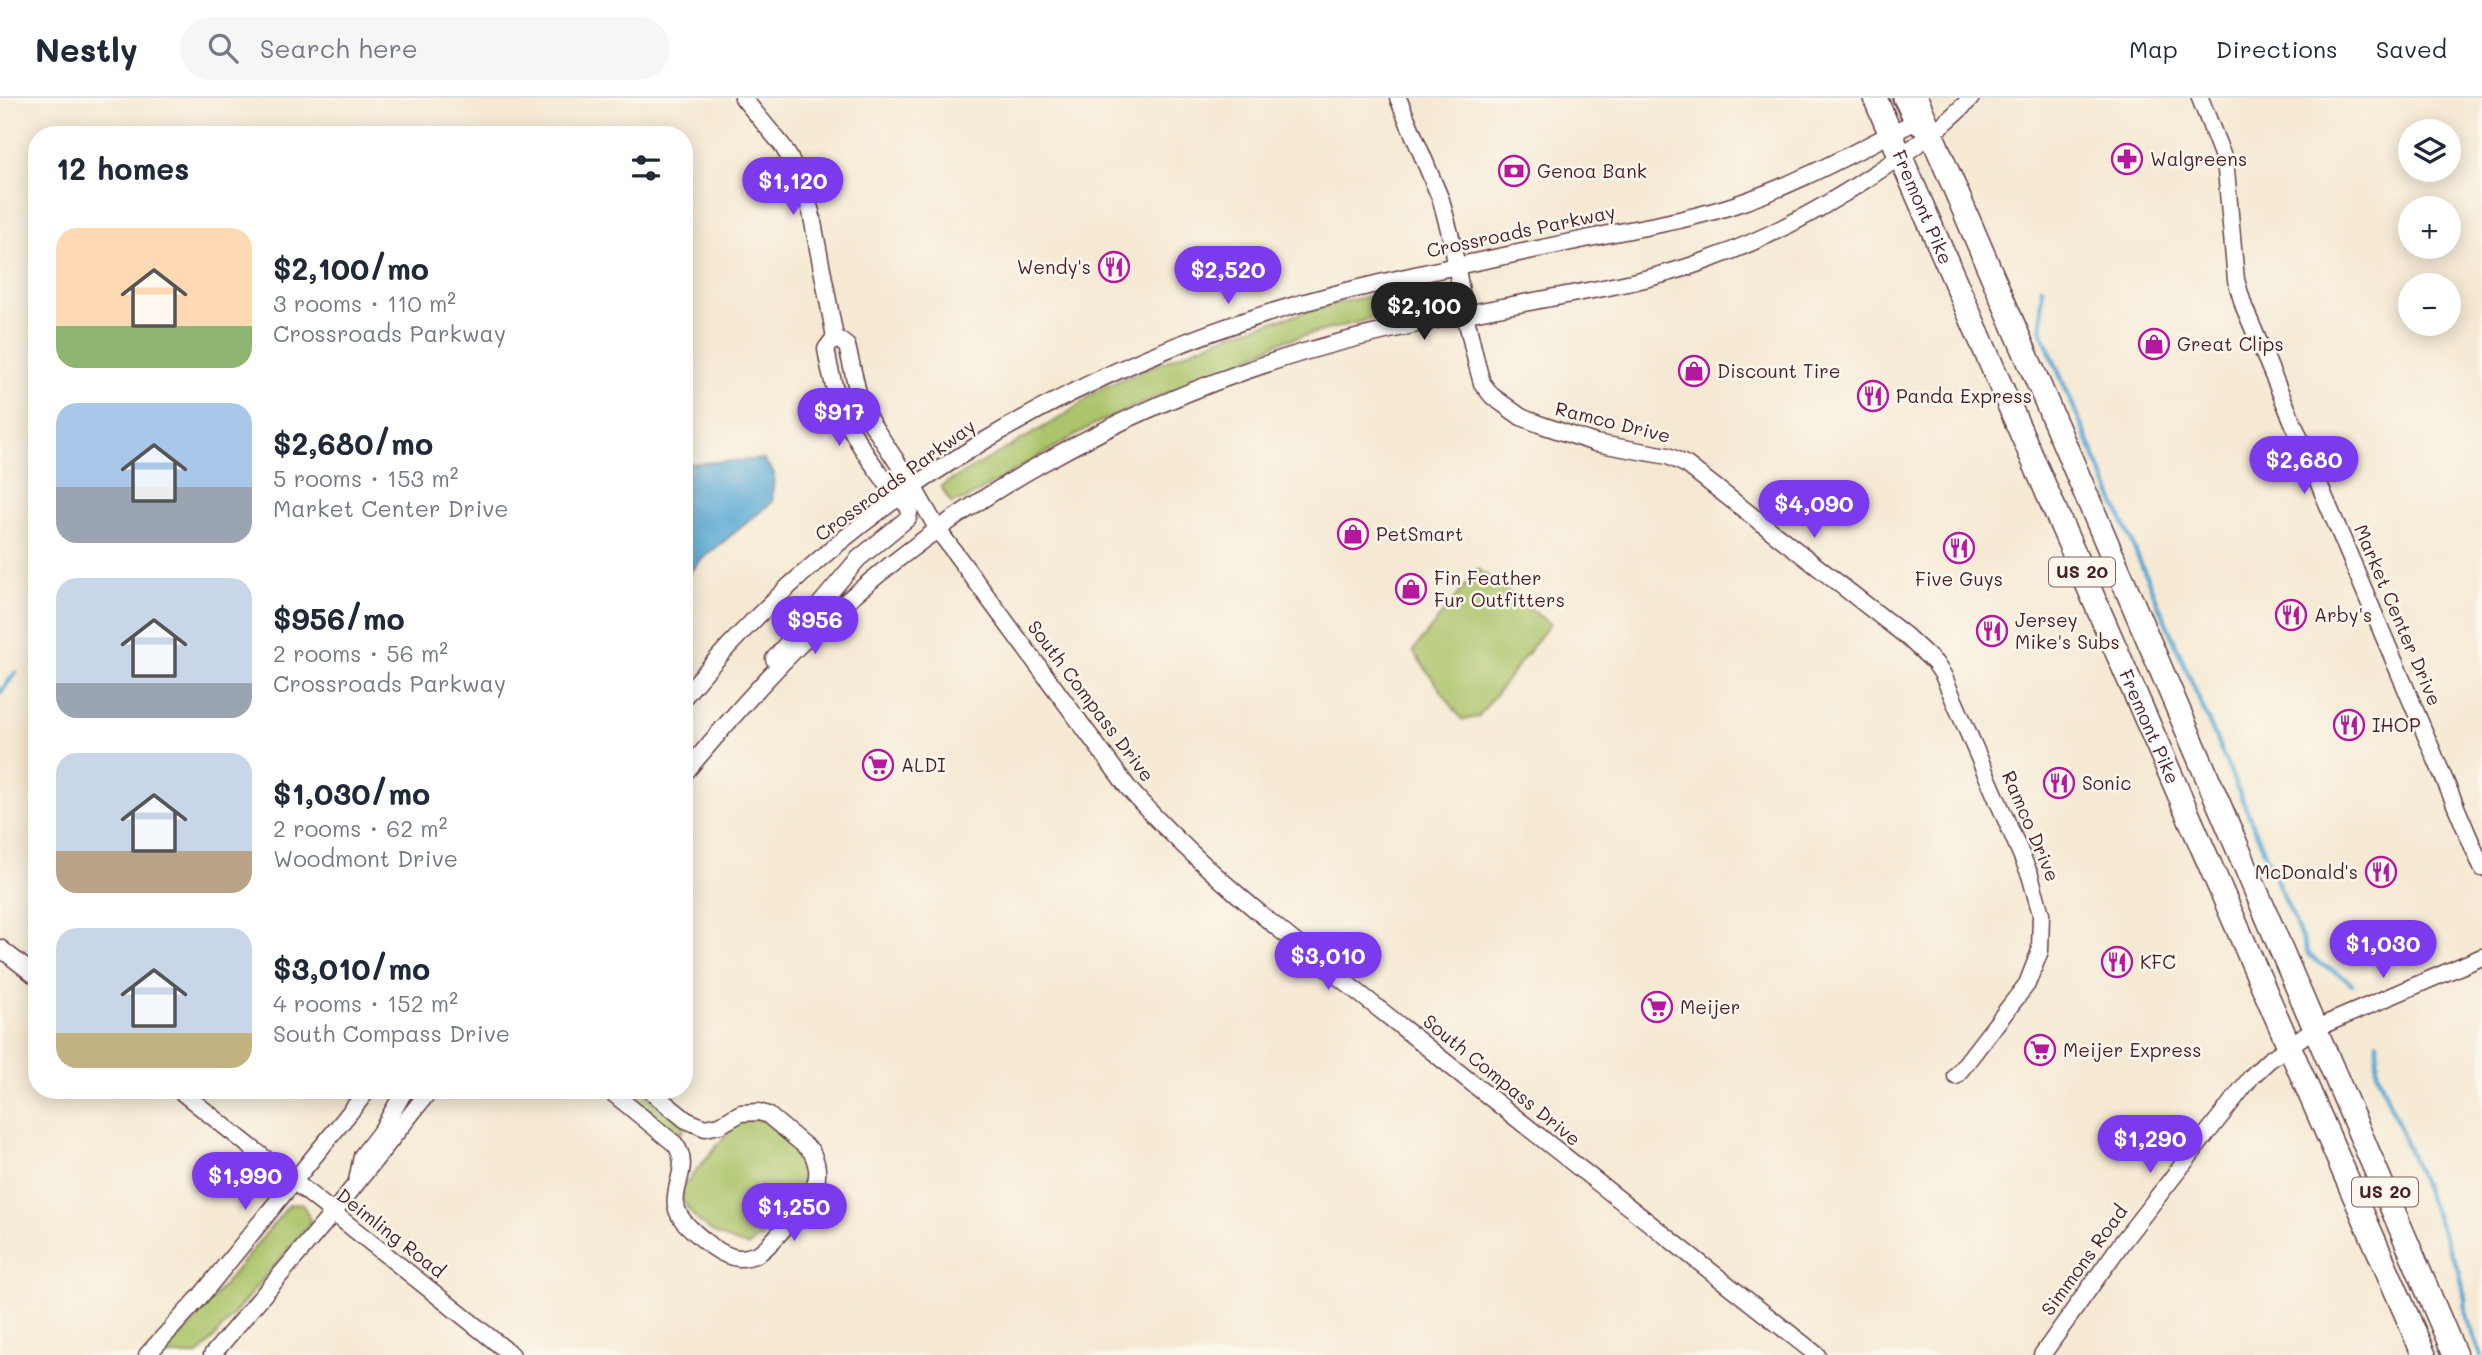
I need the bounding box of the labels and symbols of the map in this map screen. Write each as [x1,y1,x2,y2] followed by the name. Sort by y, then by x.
[2110,142,2144,176] pharmacy icon: Walgreens
[1887,146,1959,268] street label: Fremont Pike
[2150,146,2247,171] place label: Walgreens
[1497,154,1531,188] bank icon: Genoa Bank
[736,158,850,217] pin: $1,120
[1537,158,1647,183] place label: Genoa Bank
[1424,198,1618,263] street label: Crossroads Parkway
[1171,246,1285,306] pin: $2,520
[1097,250,1131,284] restaurant icon: Wendy's
[1017,254,1091,279] place label: Wendy's
[1367,282,1481,342] pin: $2,100
[2137,327,2171,361] shop icon: Great Clips
[2177,331,2284,356] place label: Great Clips
[1677,354,1711,388] shop icon: Discount Tire
[1717,358,1841,383] place label: Discount Tire
[1856,379,1890,413] restaurant icon: Panda Express
[1896,383,2032,408] place label: Panda Express
[798,388,880,448] pin: $917
[1553,395,1673,448] street label: Ramco Drive
[810,413,980,546] street label: Crossroads Parkway
[2247,436,2361,496] pin: $2,680
[1757,480,1871,540] pin: $4,090
[1336,517,1370,551] shop icon: PetSmart
[2349,520,2448,709] street label: Market Center Drive
[1376,521,1463,546] place label: PetSmart
[1942,531,1976,565] restaurant icon: Five Guys
[2049,558,2115,586] road number: US 20
[1434,565,1565,612] place label: Fin Feather Fur Outfitters
[1915,566,2003,591] place label: Five Guys
[1394,572,1428,606] shop icon: Fin Feather Fur Outfitters
[774,596,856,656] pin: $956
[2274,598,2308,632] restaurant icon: Arby's
[2314,602,2372,627] place label: Arby's
[2015,607,2120,654] place label: Jersey Mike's Subs
[1975,614,2009,648] restaurant icon: Jersey Mike's Subs
[1022,615,1160,786] street label: South Compass Drive
[2114,665,2186,788] street label: Fremont Pike
[2332,708,2366,742] restaurant icon: IHOP
[2372,712,2421,737] place label: IHOP
[861,748,895,782] supermarket icon: ALDI
[901,752,946,777] place label: ALDI
[2042,766,2076,800] restaurant icon: Sonic
[1997,767,2066,885] street label: Ramco Drive
[2082,770,2131,795] place label: Sonic
[2364,855,2398,889] restaurant icon: McDonald's
[2255,859,2358,884] place label: McDonald's
[2326,920,2440,980] pin: $1,030
[1271,932,1385,992] pin: $3,010
[2100,945,2134,979] restaurant icon: KFC
[2140,949,2176,974] place label: KFC
[1640,990,1674,1024] supermarket icon: Meijer
[1680,994,1740,1019] place label: Meijer
[1418,1008,1586,1151] street label: South Compass Drive
[2023,1033,2057,1067] supermarket icon: Meijer Express
[2063,1037,2202,1062] place label: Meijer Express
[2093,1116,2207,1175] pin: $1,290
[188,1152,302,1212] pin: $1,990
[2352,1177,2418,1206] road number: US 20
[332,1182,451,1283] street label: Deimling Road
[737,1184,851,1243] pin: $1,250
[2035,1199,2132,1320] street label: Simmons Road

